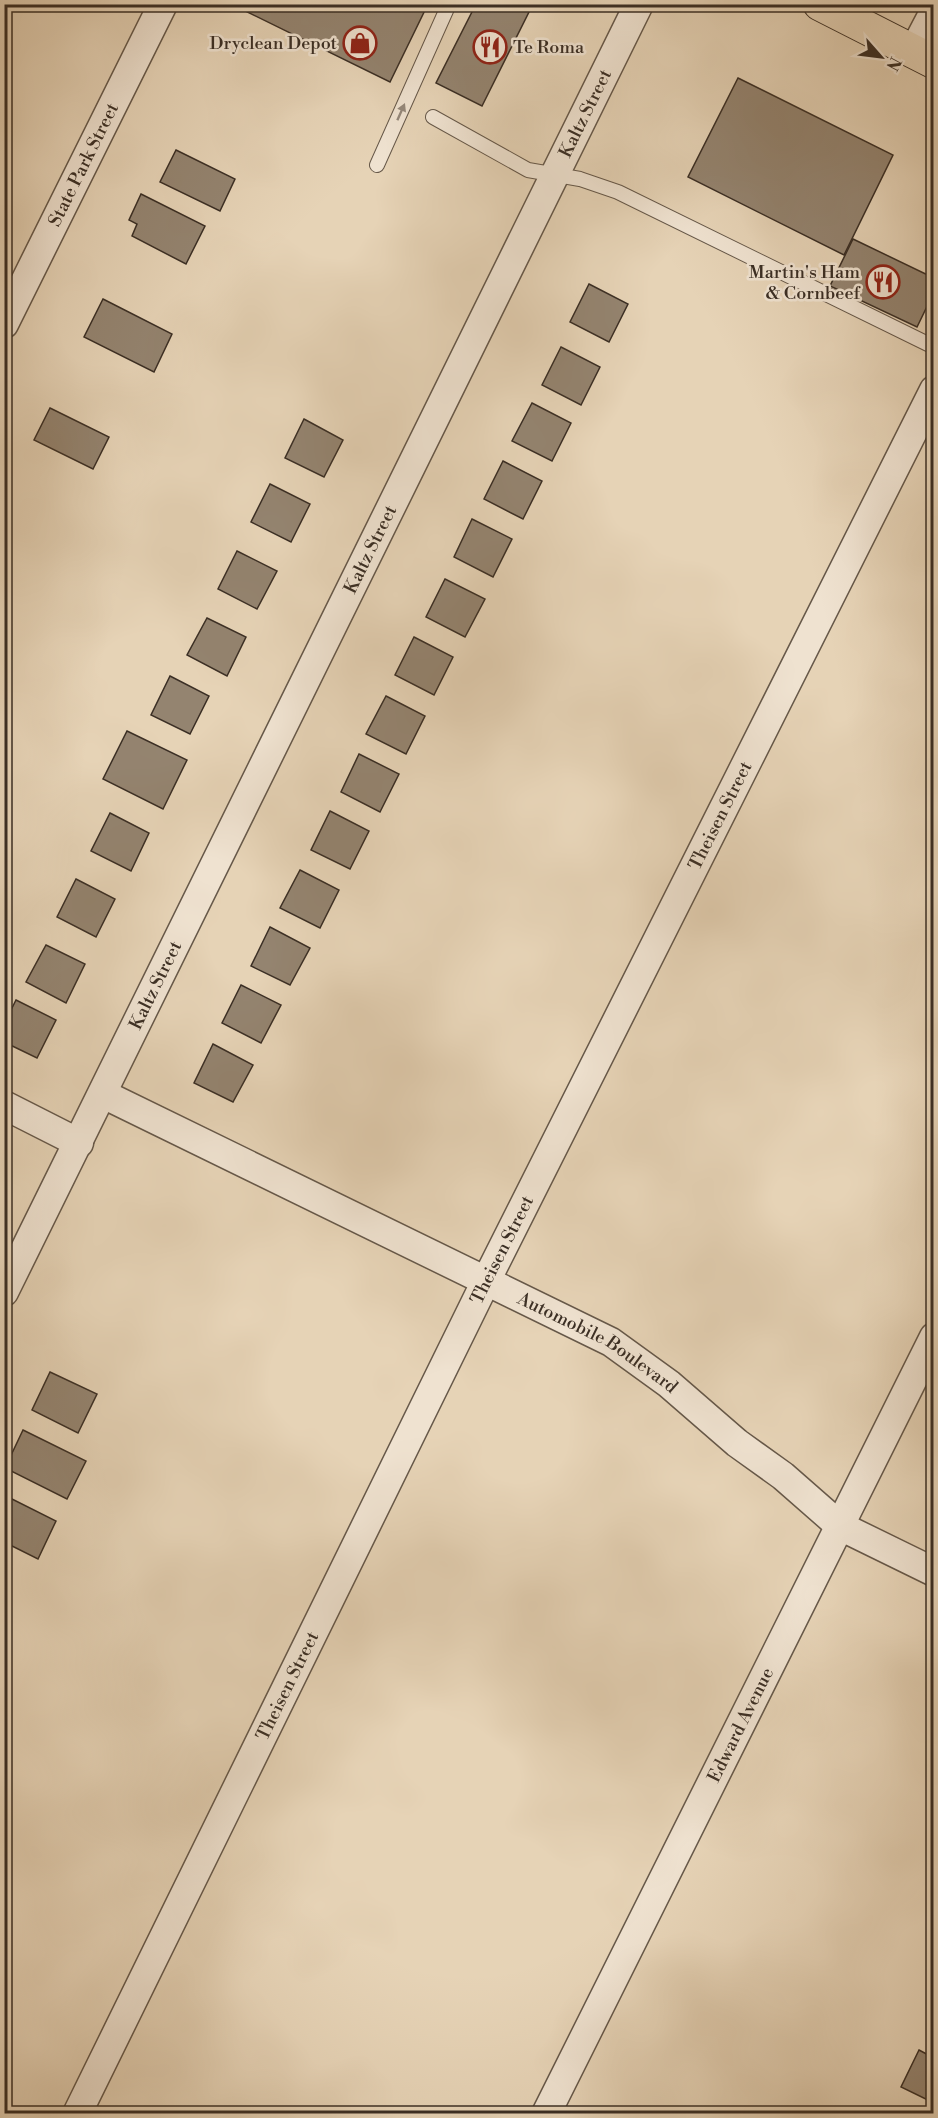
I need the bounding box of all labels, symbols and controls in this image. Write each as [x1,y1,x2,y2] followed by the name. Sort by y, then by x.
[342,25,378,61] shop icon: Dryclean Depot
[851,27,911,87] north arrow
[472,29,508,65] restaurant icon: Te Roma
[210,32,338,55] place label: Dryclean Depot
[513,36,585,59] place label: Te Roma
[881,53,905,74] text: N
[554,65,617,162] street label: Kaltz Street
[43,99,124,231] street label: State Park Street
[397,103,406,120] one-way arrow
[749,261,861,305] place label: Martin's Ham & Cornbeef
[865,264,901,300] restaurant icon: Martin's Ham & Cornbeef
[339,501,402,598] street label: Kaltz Street
[684,757,758,874] street label: Theisen Street
[124,937,187,1034] street label: Kaltz Street
[465,1191,539,1308] street label: Theisen Street
[513,1287,683,1399] street label: Automobile Boulevard
[251,1627,324,1744] street label: Theisen Street
[702,1664,779,1786] street label: Edward Avenue

